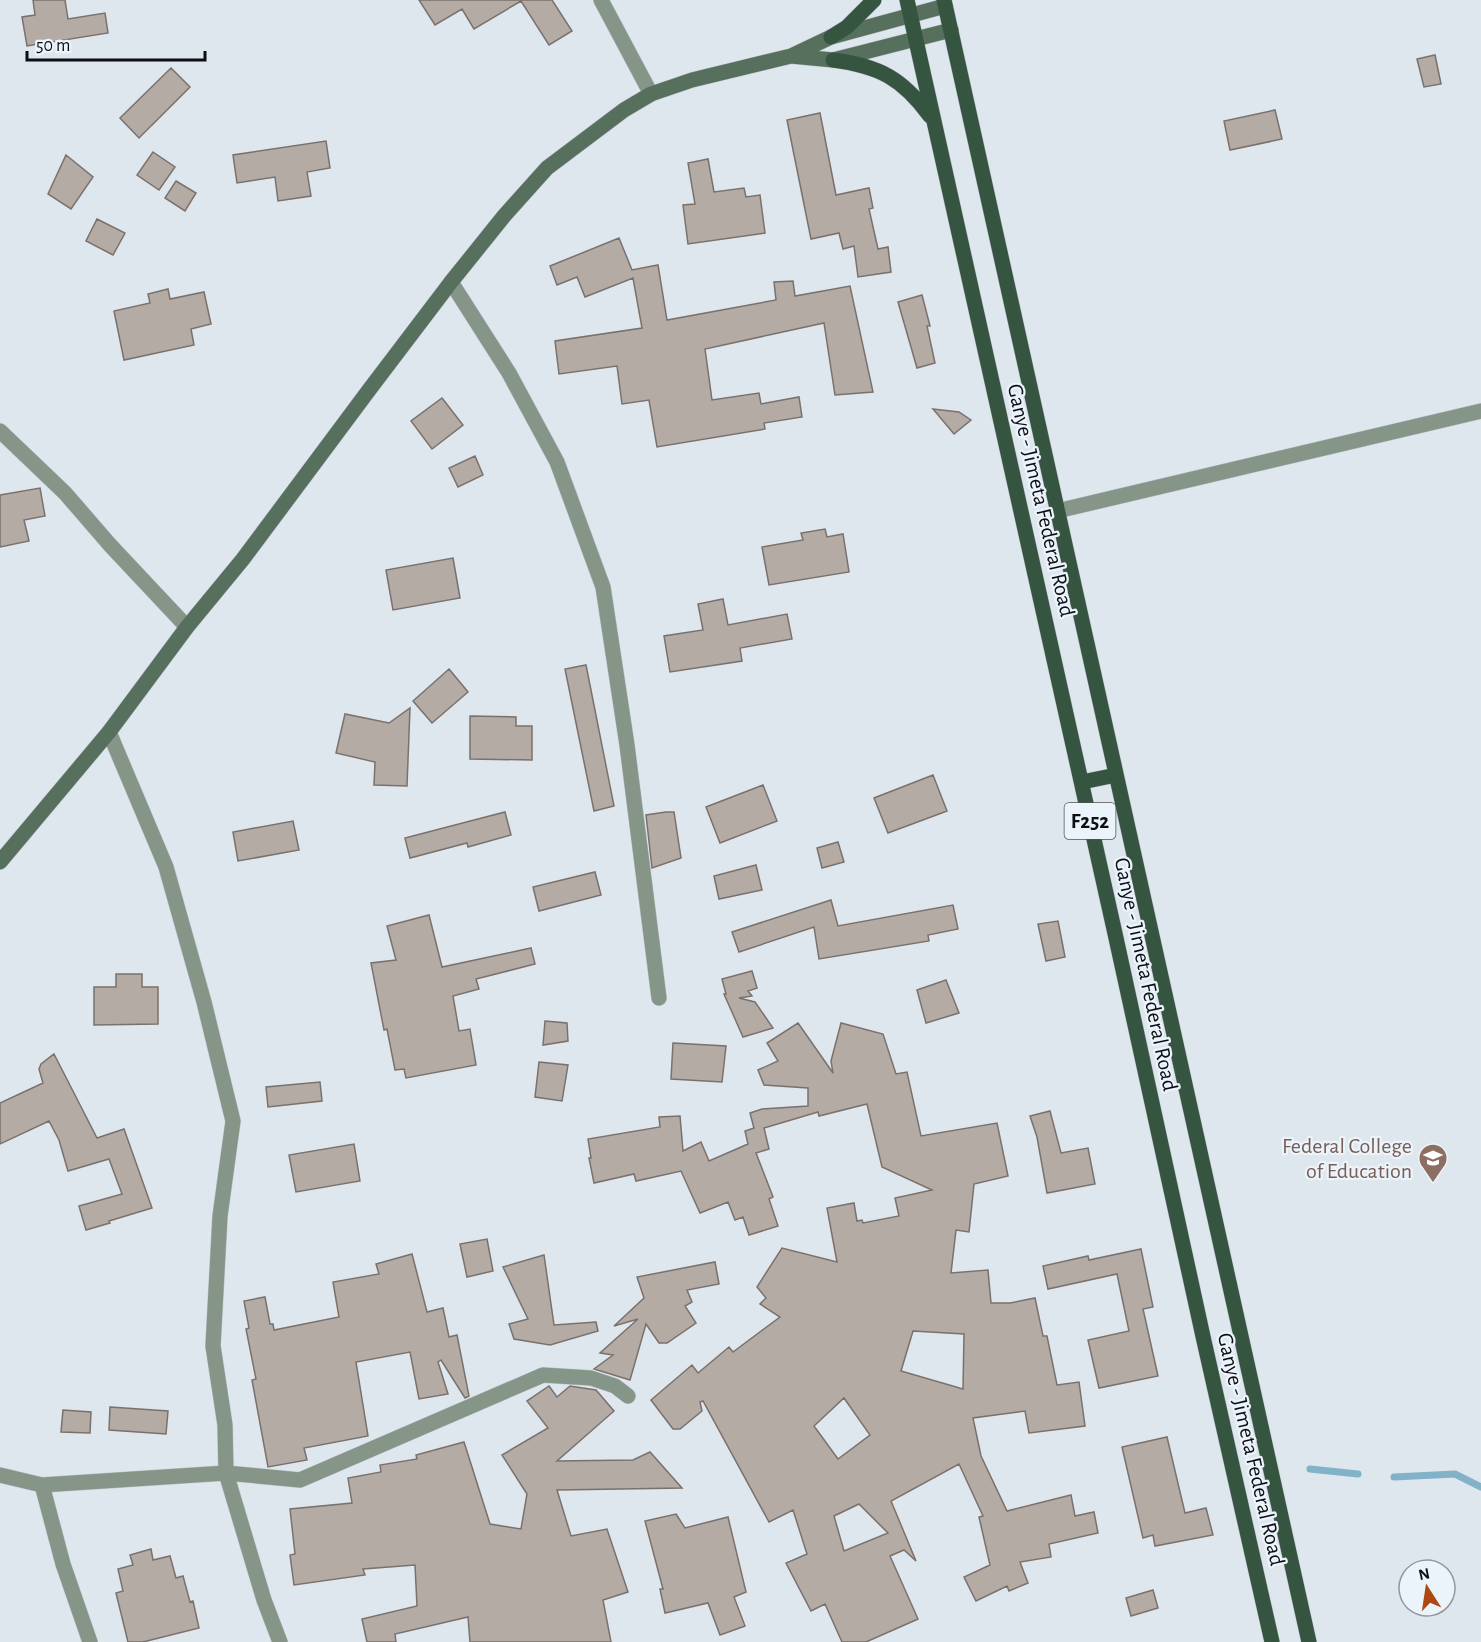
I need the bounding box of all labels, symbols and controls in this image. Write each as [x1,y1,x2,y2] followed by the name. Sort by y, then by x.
[27,24,206,62] scale bar
[36,37,70,55] text: 50 m
[1004,382,1079,619] street label: Ganye - Jimeta Federal Road
[1064,803,1116,839] road number: F252
[1111,855,1182,1093] street label: Ganye - Jimeta Federal Road
[1282,1135,1412,1182] place label: Federal College of Education
[1417,1142,1449,1184] school or university icon: Federal College of Education
[1214,1331,1289,1568] street label: Ganye - Jimeta Federal Road
[1397,1558,1457,1618] north arrow
[1417,1565,1431,1583] text: N

